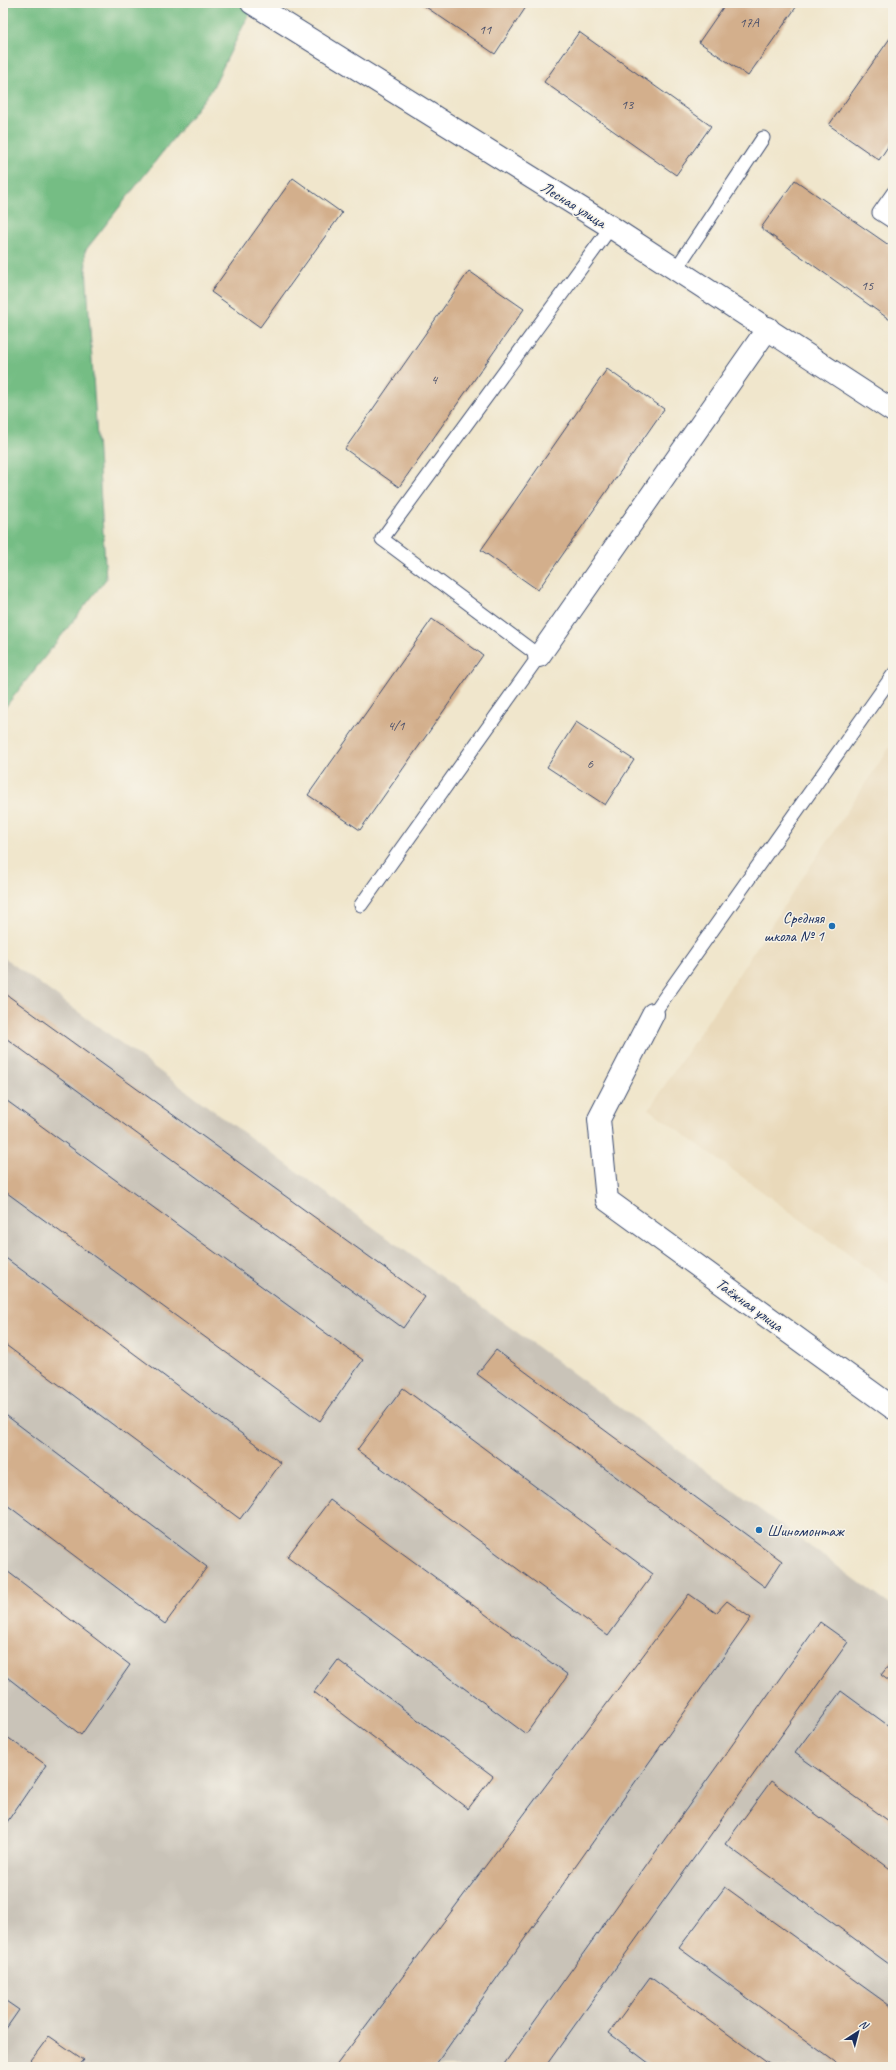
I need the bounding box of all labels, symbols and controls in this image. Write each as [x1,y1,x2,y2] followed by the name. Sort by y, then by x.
[739,14,760,31] house number: 17А
[479,21,492,38] house number: 11
[621,96,635,113] house number: 13
[537,177,611,233] street label: Лесная улица
[861,277,874,294] house number: 15
[431,371,439,388] house number: 4
[387,717,405,734] house number: 4/1
[587,755,594,772] house number: 6
[764,908,826,946] place label: Средняя школа № 1
[827,921,837,931] marker: Средняя школа № 1
[712,1274,788,1337] street label: Таёжная улица
[767,1521,845,1541] place label: Шиномонтаж
[754,1525,764,1535] marker: Шиномонтаж
[838,2012,878,2052] north arrow
[857,2016,873,2033] text: N

